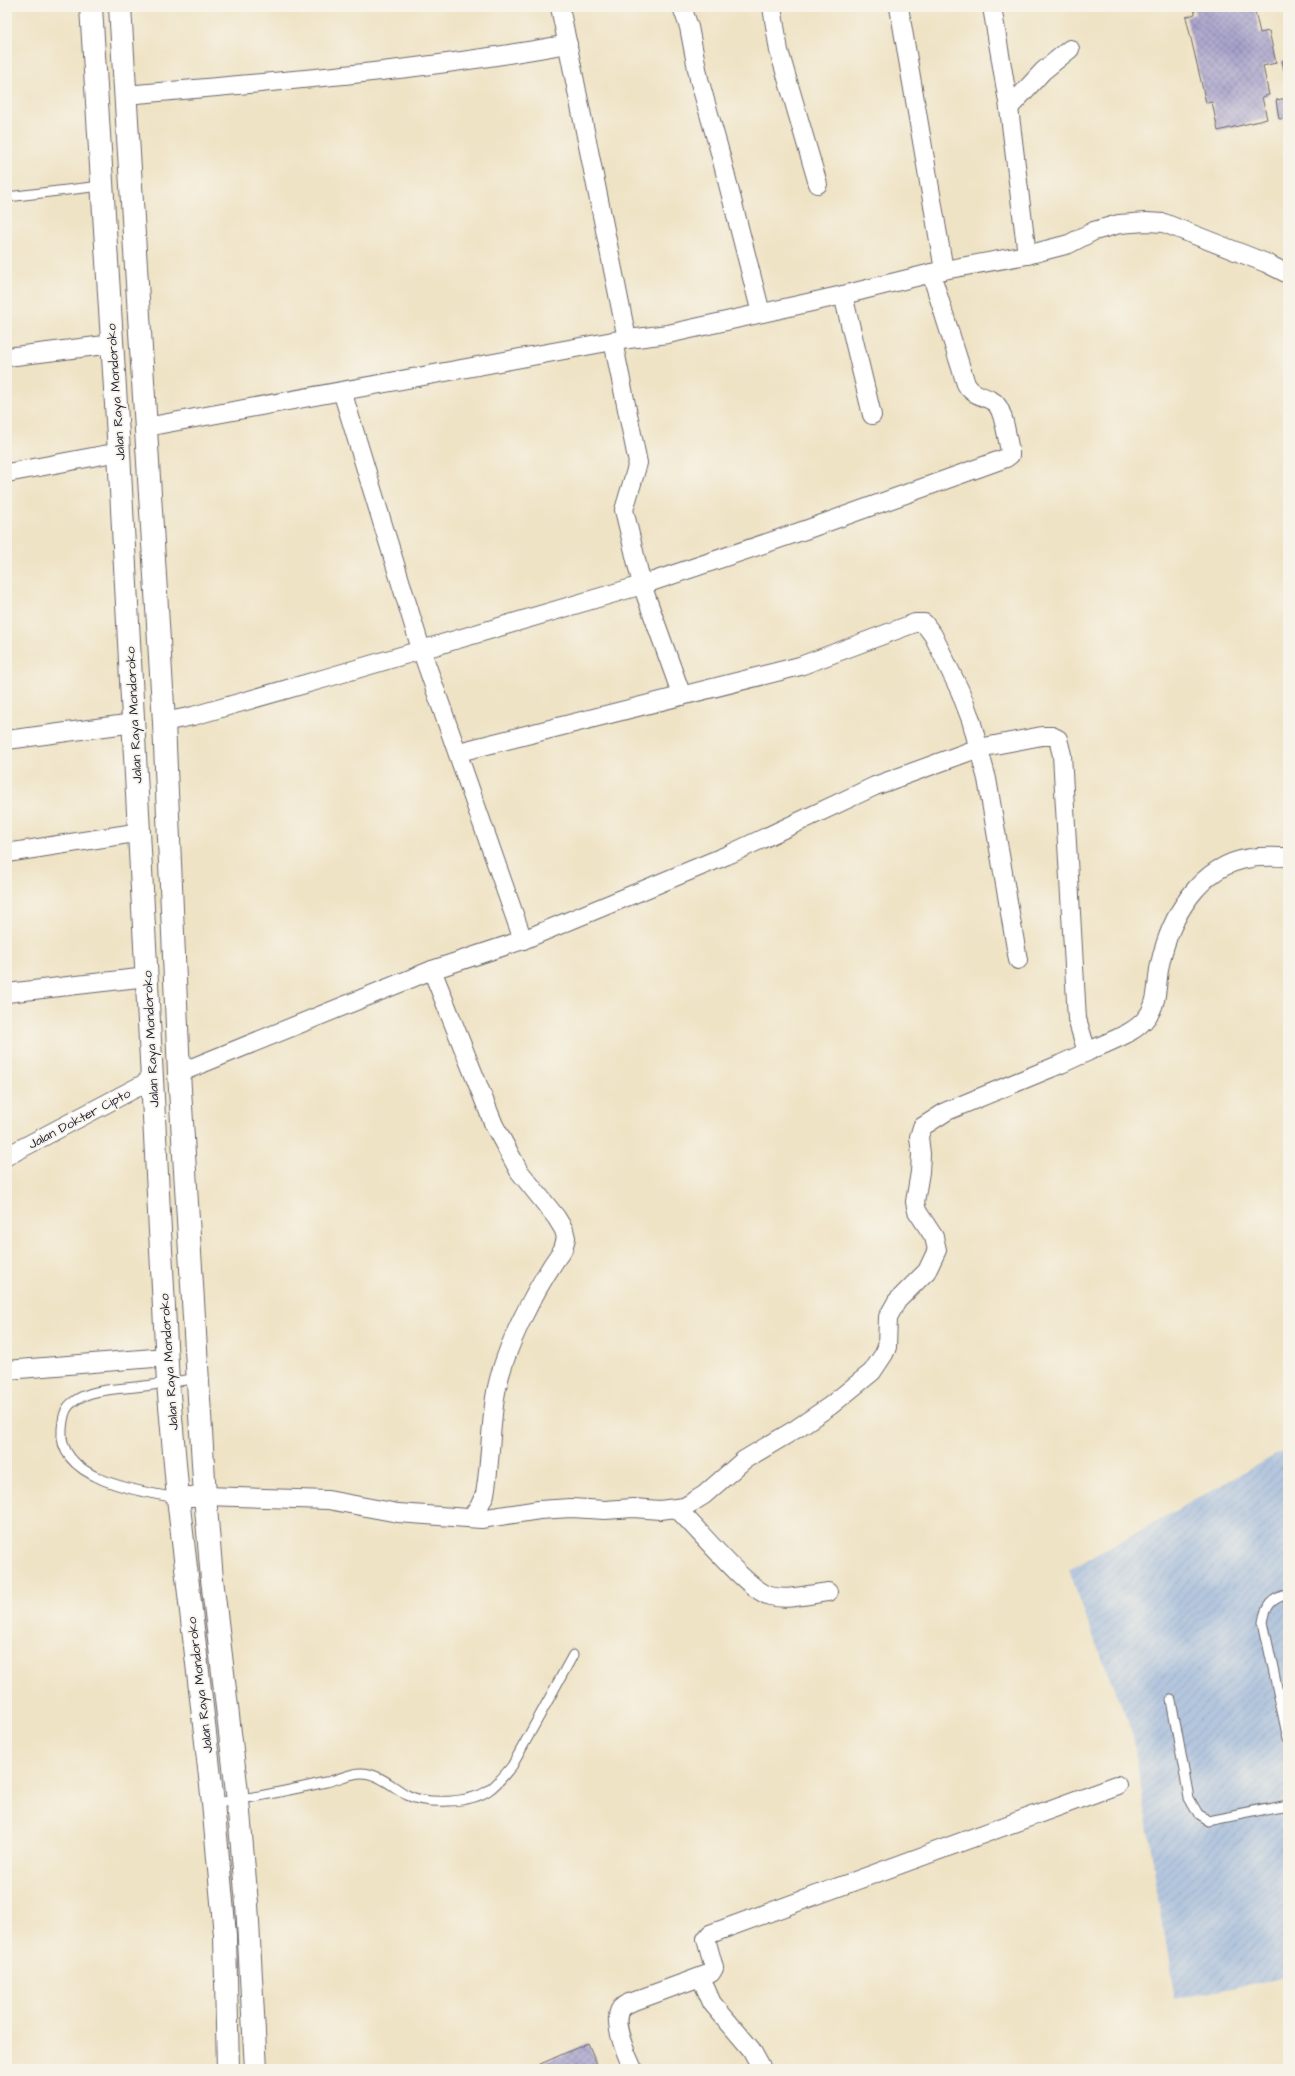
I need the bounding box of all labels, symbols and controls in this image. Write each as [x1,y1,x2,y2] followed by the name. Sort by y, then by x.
[102,322,131,461] street label: Jalan Raya Mondoroko
[121,645,148,784] street label: Jalan Raya Mondoroko
[138,969,165,1108] street label: Jalan Raya Mondoroko
[25,1084,134,1153] street label: Jalan Dokter Cipto
[155,1292,184,1431] street label: Jalan Raya Mondoroko
[183,1615,218,1754] street label: Jalan Raya Mondoroko

